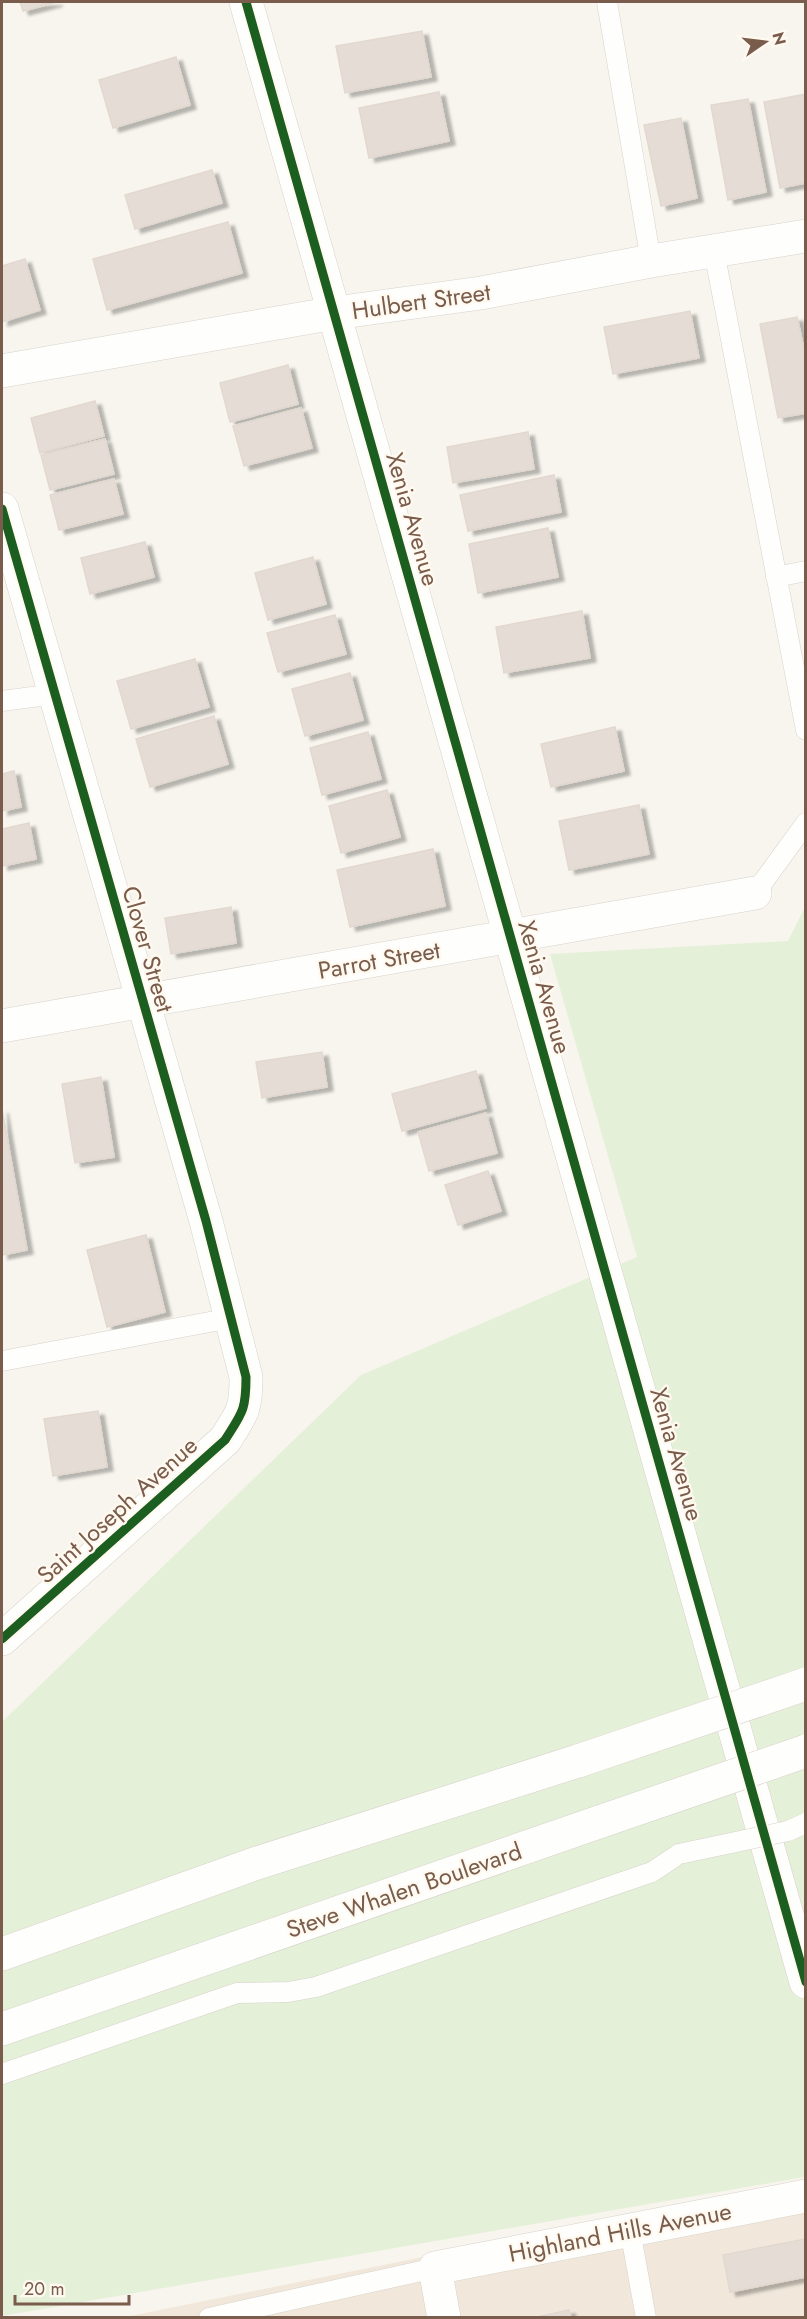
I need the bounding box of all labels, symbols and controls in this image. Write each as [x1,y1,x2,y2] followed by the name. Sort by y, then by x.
[735,12,795,72] north arrow
[766,30,792,47] text: N
[349,274,493,328] street label: Hulbert Street
[377,448,449,590] street label: Xenia Avenue
[113,882,183,1017] street label: Clover Street
[509,916,581,1058] street label: Xenia Avenue
[315,932,443,988] street label: Parrot Street
[641,1383,713,1525] street label: Xenia Avenue
[29,1428,205,1592] street label: Saint Joseph Avenue
[282,1833,526,1947] street label: Steve Whalen Boulevard
[506,2193,734,2271] street label: Highland Hills Avenue
[15,2268,129,2306] scale bar
[24,2276,64,2302] text: 20 m

